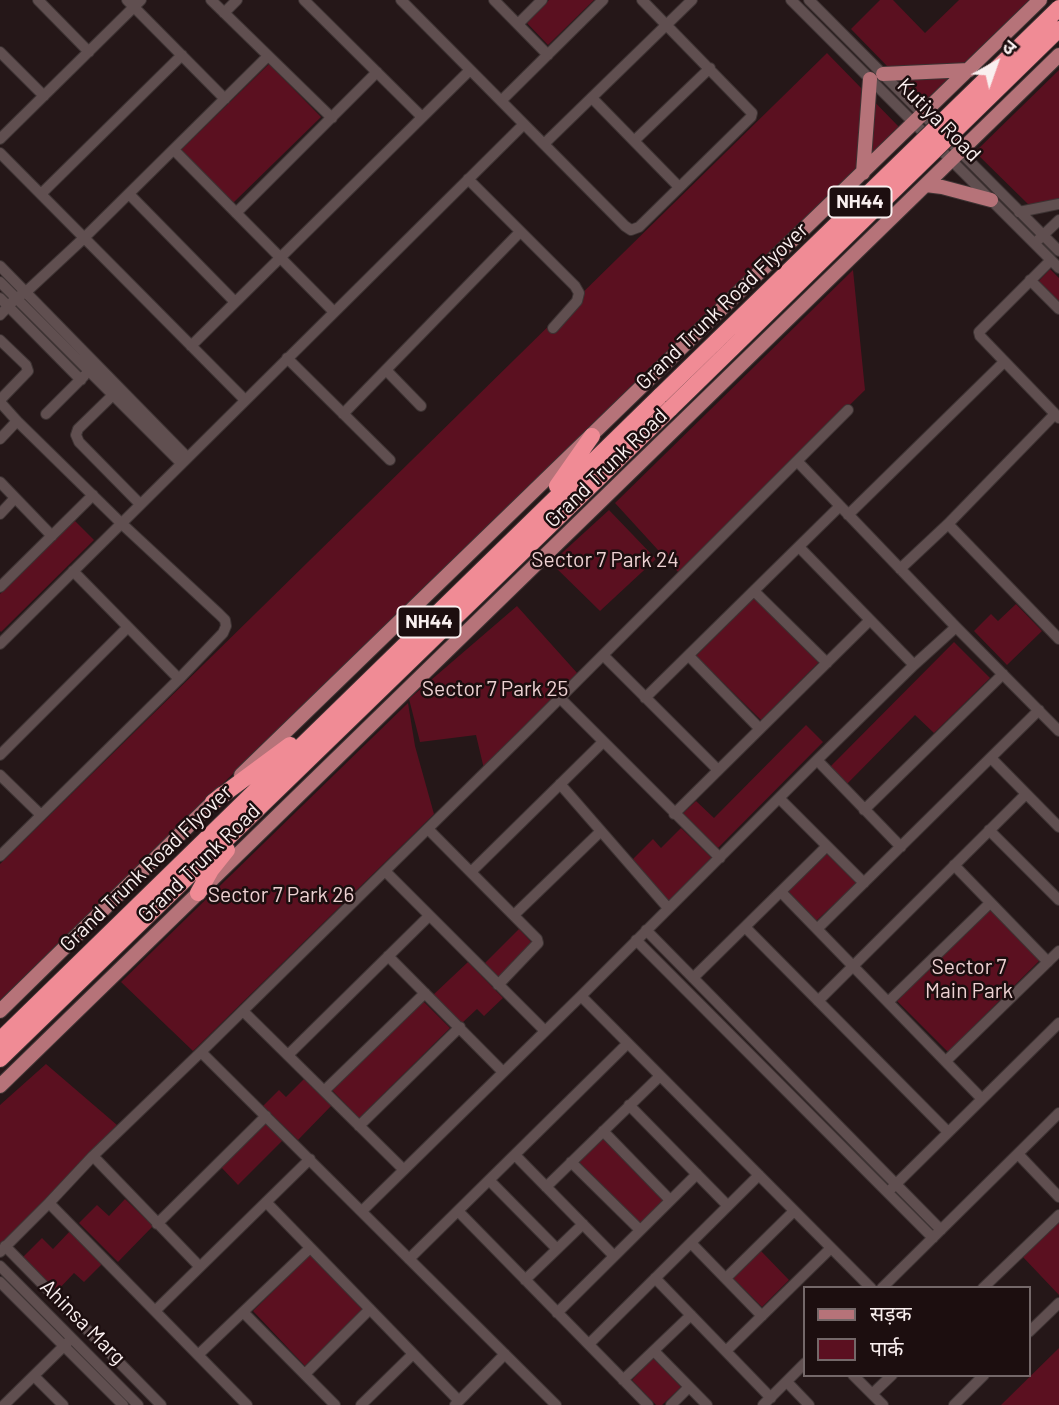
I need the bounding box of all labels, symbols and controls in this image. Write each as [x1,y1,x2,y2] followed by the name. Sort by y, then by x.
[961,28,1031,98] north arrow
[998,34,1021,59] text: उ
[892,73,986,167] street label: Kutiya Road
[828,186,892,218] road number: NH44
[631,217,813,395] street label: Grand Trunk Road Flyover
[540,403,672,533] street label: Grand Trunk Road
[531,547,679,573] park label: Sector 7 Park 24
[398,607,460,638] road number: NH44
[422,676,568,702] park label: Sector 7 Park 25
[55,779,237,957] street label: Grand Trunk Road Flyover
[133,798,265,928] street label: Grand Trunk Road
[208,882,354,908] park label: Sector 7 Park 26
[925,954,1013,1004] park label: Sector 7 Main Park
[35,1274,131,1370] street label: Ahinsa Marg
[804,1286,1031,1377] legend
[870,1300,912,1325] text: सड़क
[870,1335,904,1360] text: पार्क

